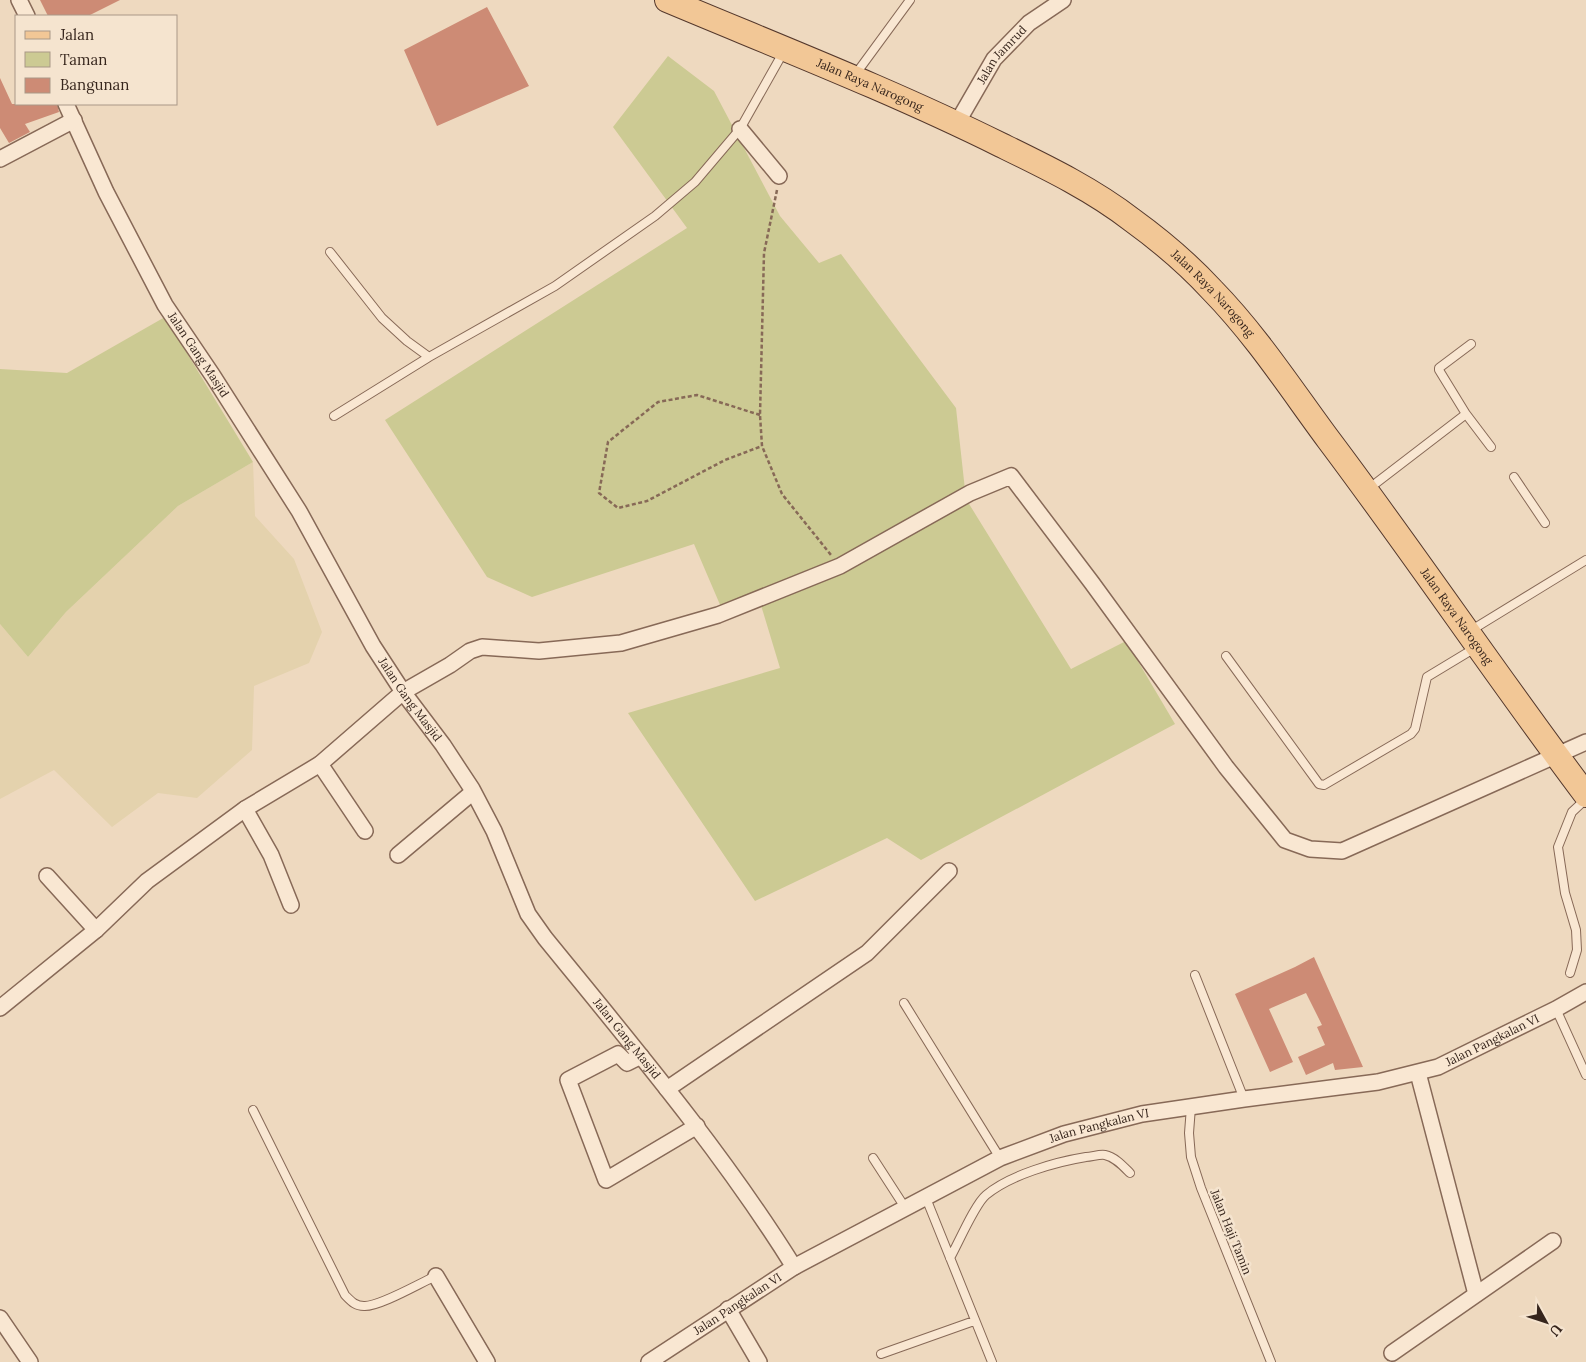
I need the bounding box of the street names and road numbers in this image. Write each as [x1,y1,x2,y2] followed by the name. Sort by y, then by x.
[973,22,1029,87] street label: Jalan Jamrud
[814,55,926,114] street label: Jalan Raya Narogong
[1168,246,1258,340] street label: Jalan Raya Narogong
[164,308,233,400] street label: Jalan Gang Masjid
[1417,564,1497,668] street label: Jalan Raya Narogong
[375,654,445,744] street label: Jalan Gang Masjid
[589,994,664,1082] street label: Jalan Gang Masjid
[1442,1010,1542,1070] street label: Jalan Pangkalan VI
[1046,1105,1150,1146] street label: Jalan Pangkalan VI
[1207,1186,1255,1277] street label: Jalan Haji Tamin
[690,1269,784,1338] street label: Jalan Pangkalan VI

